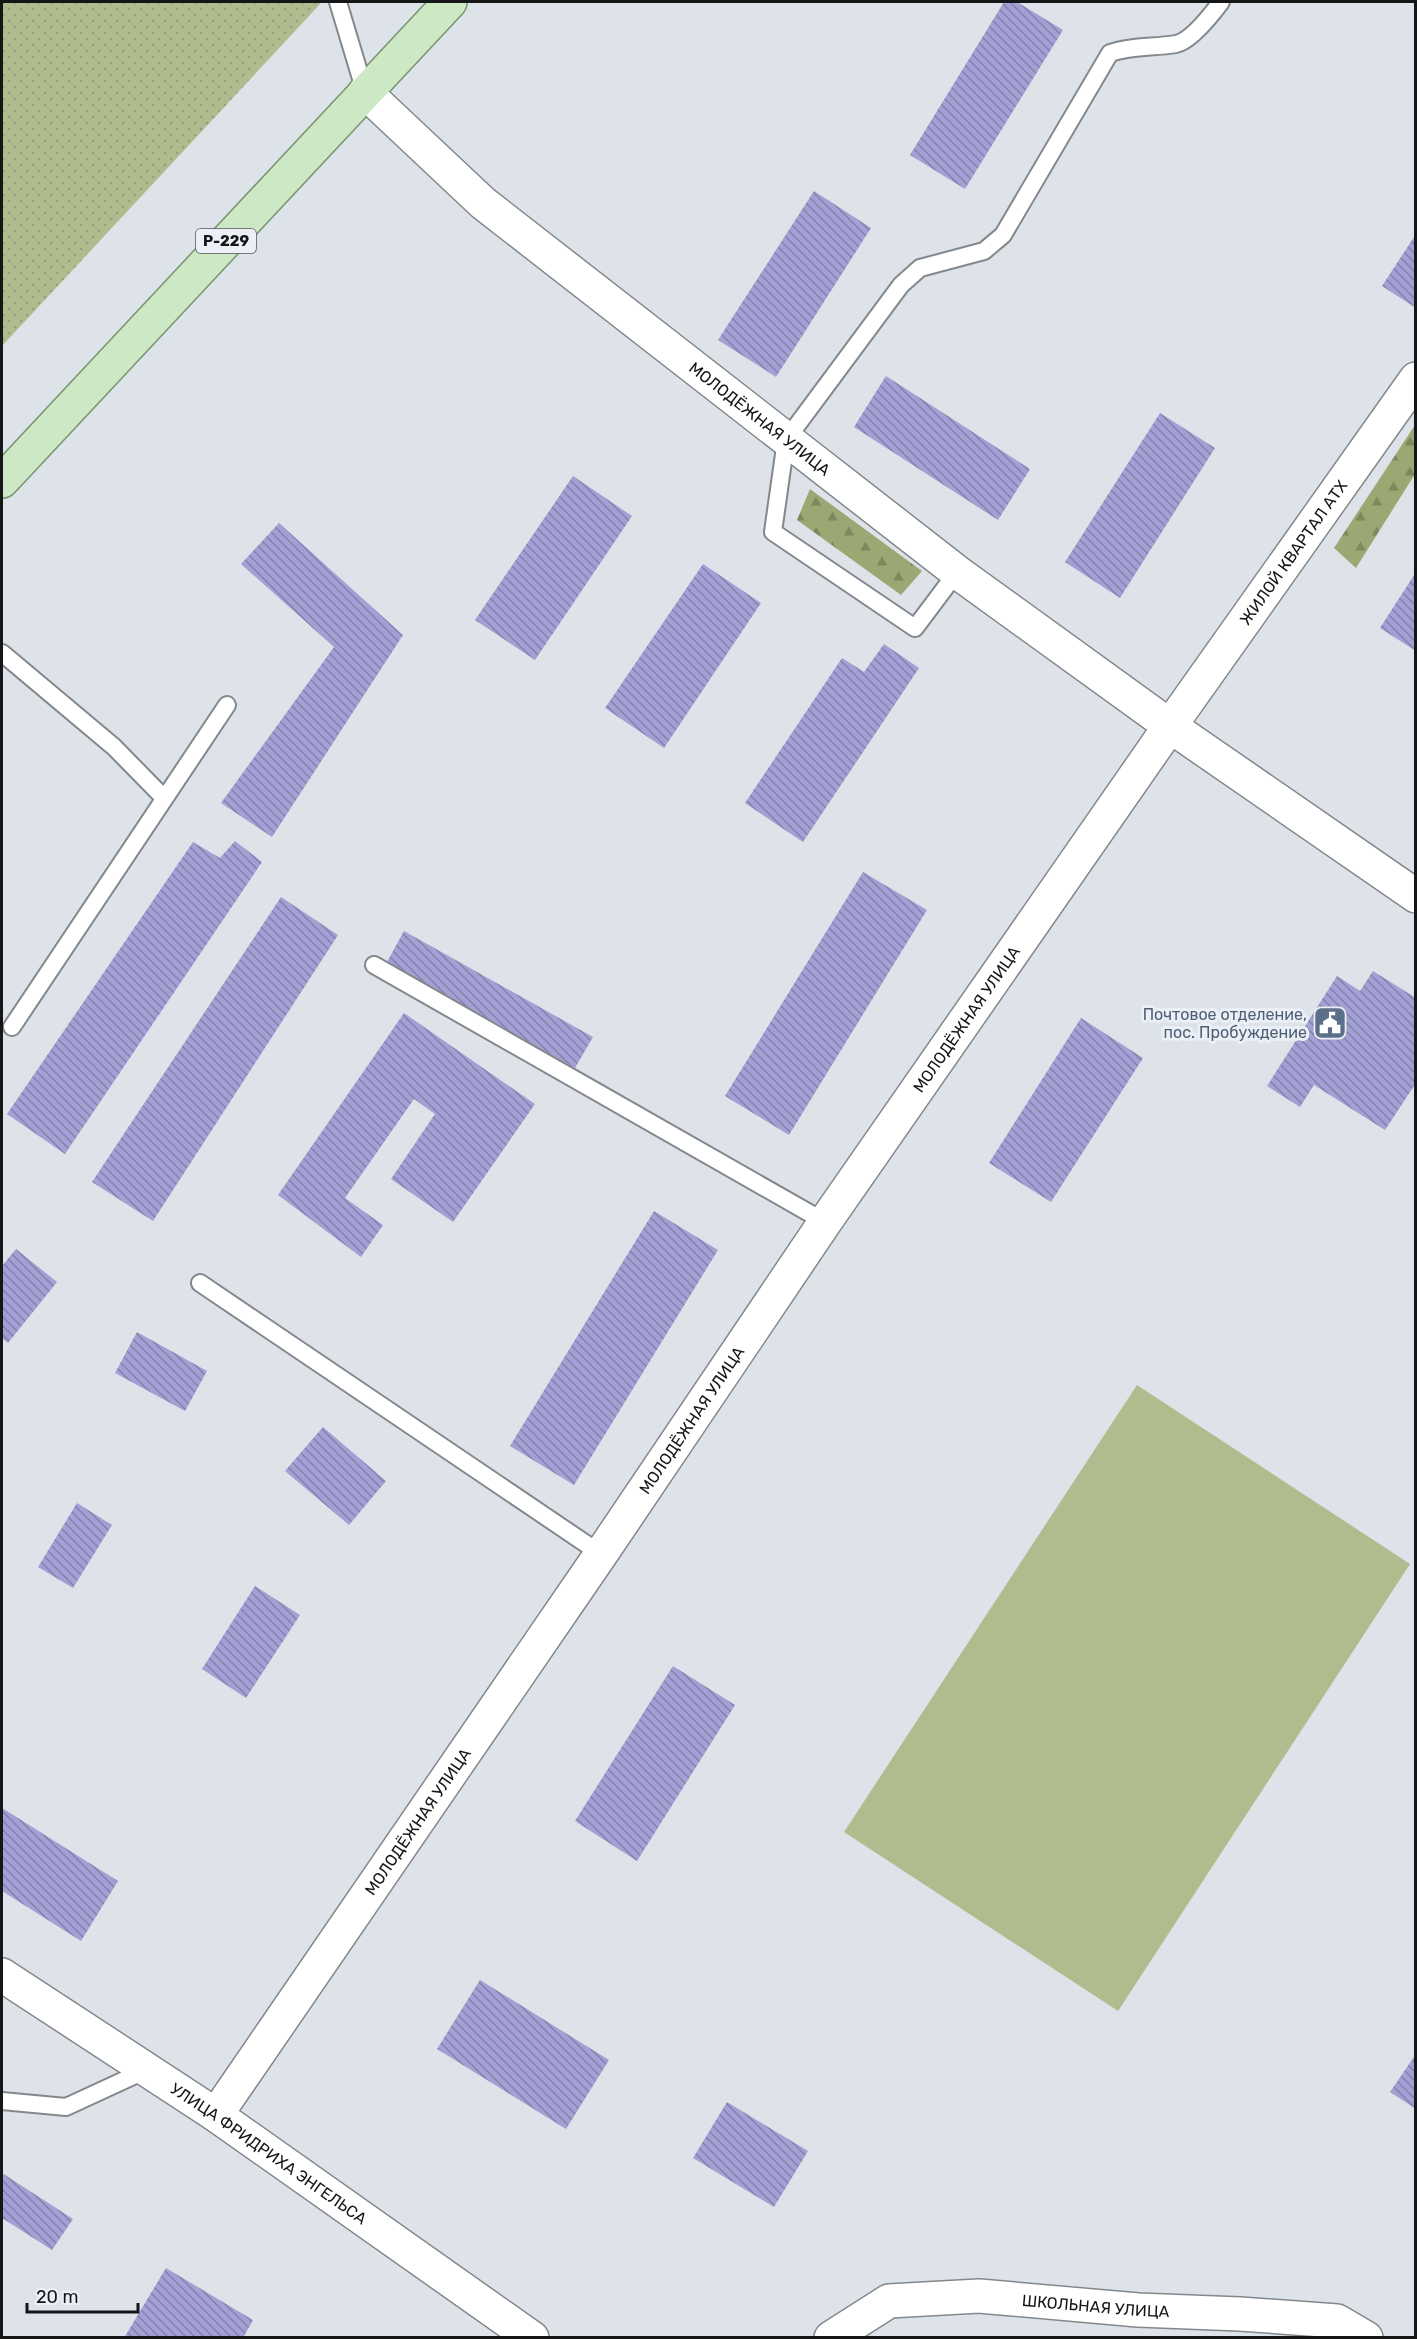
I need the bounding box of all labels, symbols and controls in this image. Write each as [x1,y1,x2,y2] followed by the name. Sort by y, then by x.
[196,229,256,253] road number: Р-229
[685,358,834,480] street label: МОЛОДЁЖНАЯ УЛИЦА
[1236,477,1351,629] street label: ЖИЛОЙ КВАРТАЛ АТХ
[909,943,1024,1096] street label: МОЛОДЁЖНАЯ УЛИЦА
[1143,1005,1307,1042] place label: Почтовое отделение, пос. Пробуждение
[1312,1005,1348,1041] public building icon: Почтовое отделение, пос. Пробуждение
[635,1343,748,1498] street label: МОЛОДЁЖНАЯ УЛИЦА
[361,1745,475,1899] street label: МОЛОДЁЖНАЯ УЛИЦА
[167,2079,371,2229] street label: УЛИЦА ФРИДРИХА ЭНГЕЛЬСА
[27,2276,138,2314] scale bar
[36,2286,78,2308] text: 20 m
[1021,2291,1170,2321] street label: ШКОЛЬНАЯ УЛИЦА

